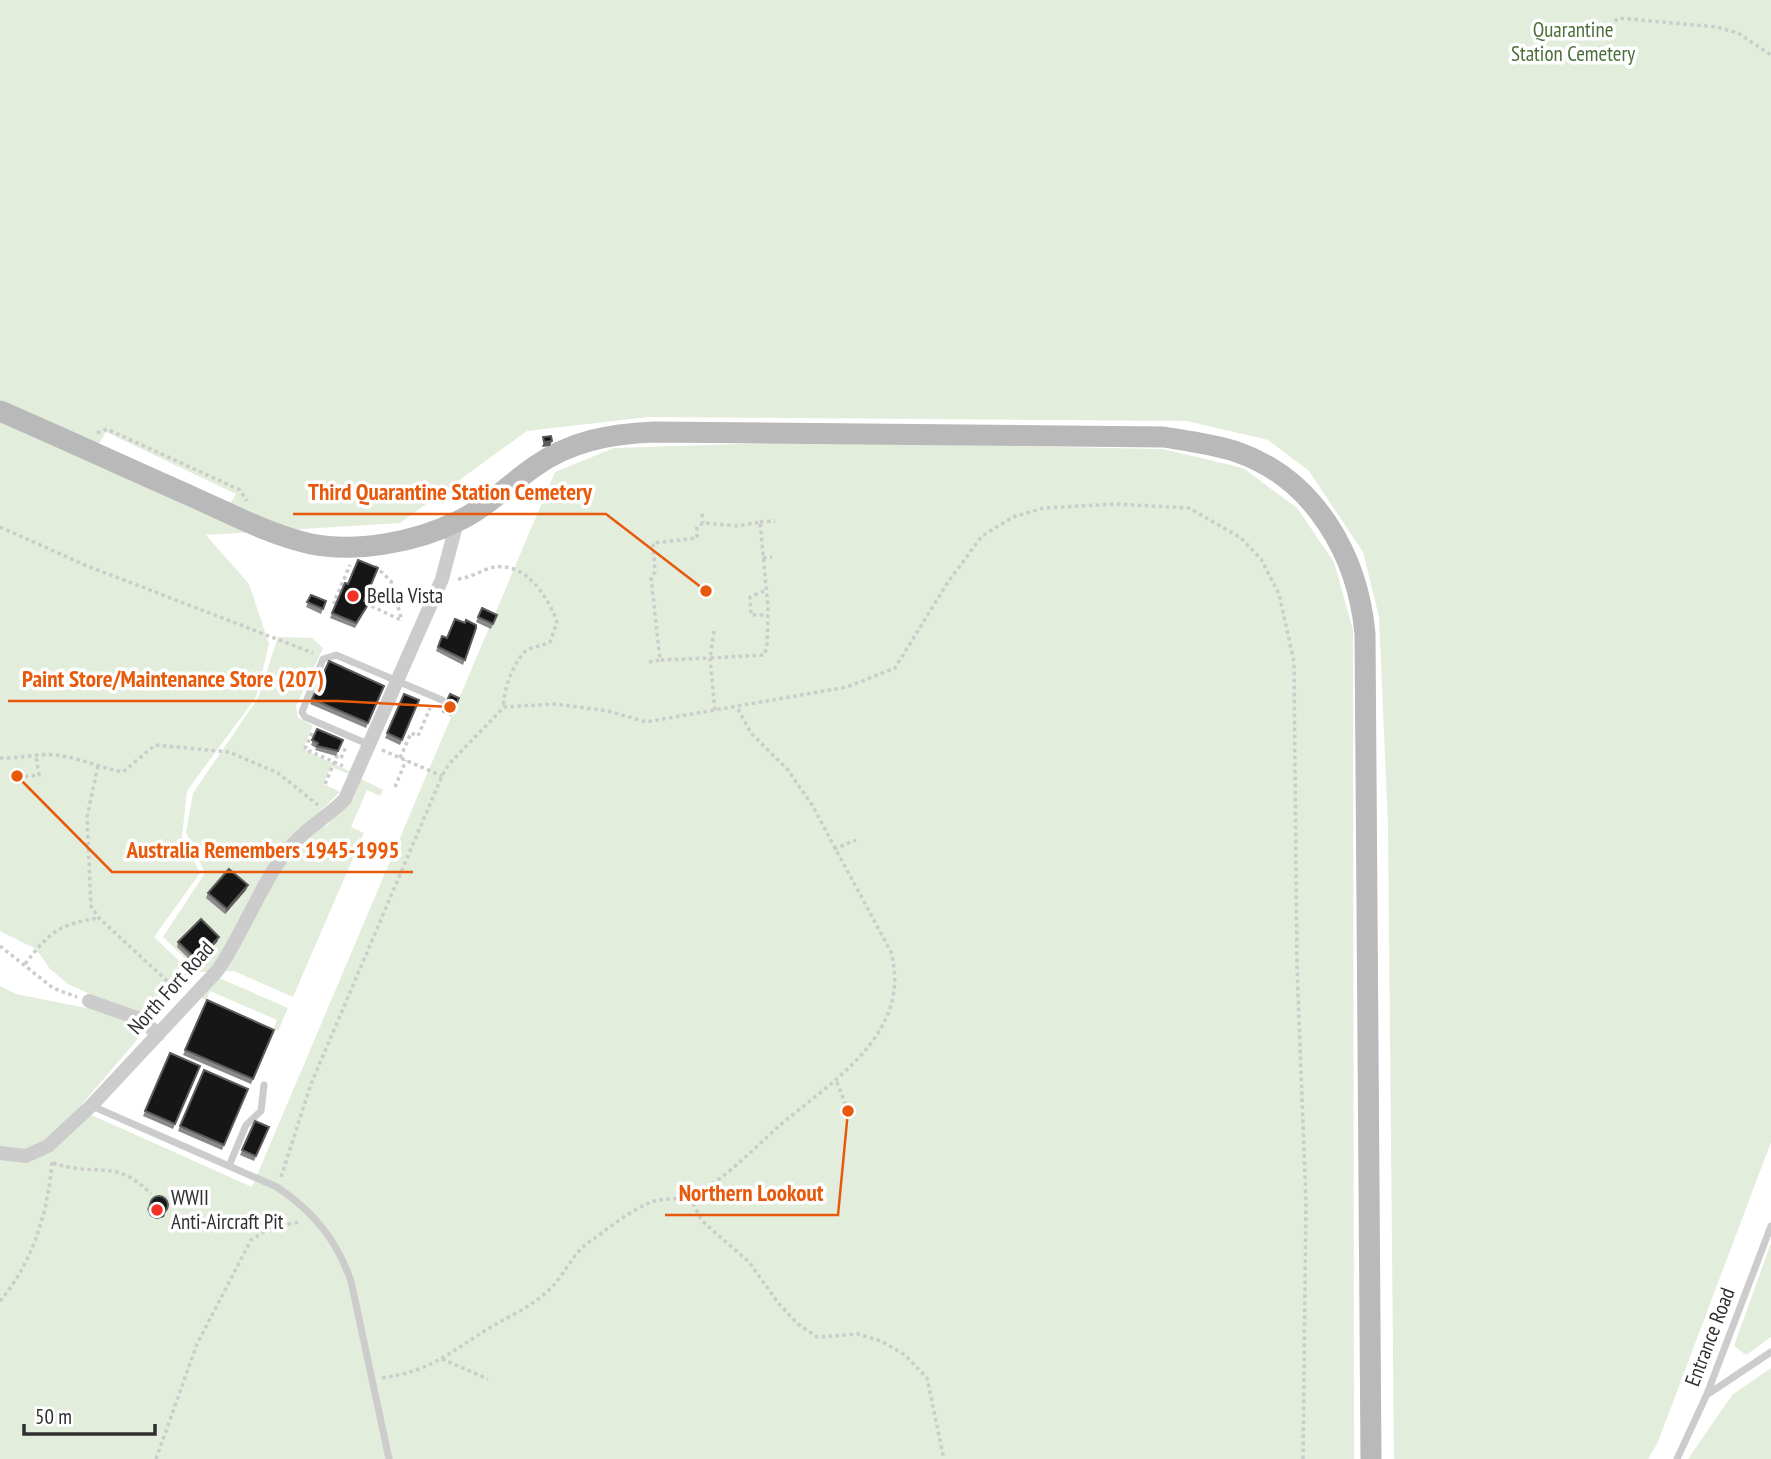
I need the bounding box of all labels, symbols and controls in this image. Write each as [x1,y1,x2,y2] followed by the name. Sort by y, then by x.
[1511,16,1635,67] park label: Quarantine Station Cemetery
[293,470,606,514] callout: Third Quarantine Station Cemetery
[308,477,593,506] text: Third Quarantine Station Cemetery
[367,582,443,609] place label: Bella Vista
[345,588,361,604] marker: Bella Vista
[8,657,338,701] callout: Paint Store/Maintenance Store (207)
[22,664,324,693] text: Paint Store/Maintenance Store (207)
[112,828,413,872] callout: Australia Remembers 1945-1995
[126,835,399,864] text: Australia Remembers 1945-1995
[122,935,220,1040] street label: North Fort Road
[665,1171,838,1215] callout: Northern Lookout
[679,1178,824,1207] text: Northern Lookout
[171,1184,284,1235] place label: WWII Anti-Aircraft Pit
[149,1202,165,1218] marker: WWII Anti-Aircraft Pit
[1678,1284,1741,1390] street label: Entrance Road
[24,1392,156,1436] scale bar
[35,1403,72,1430] text: 50 m

